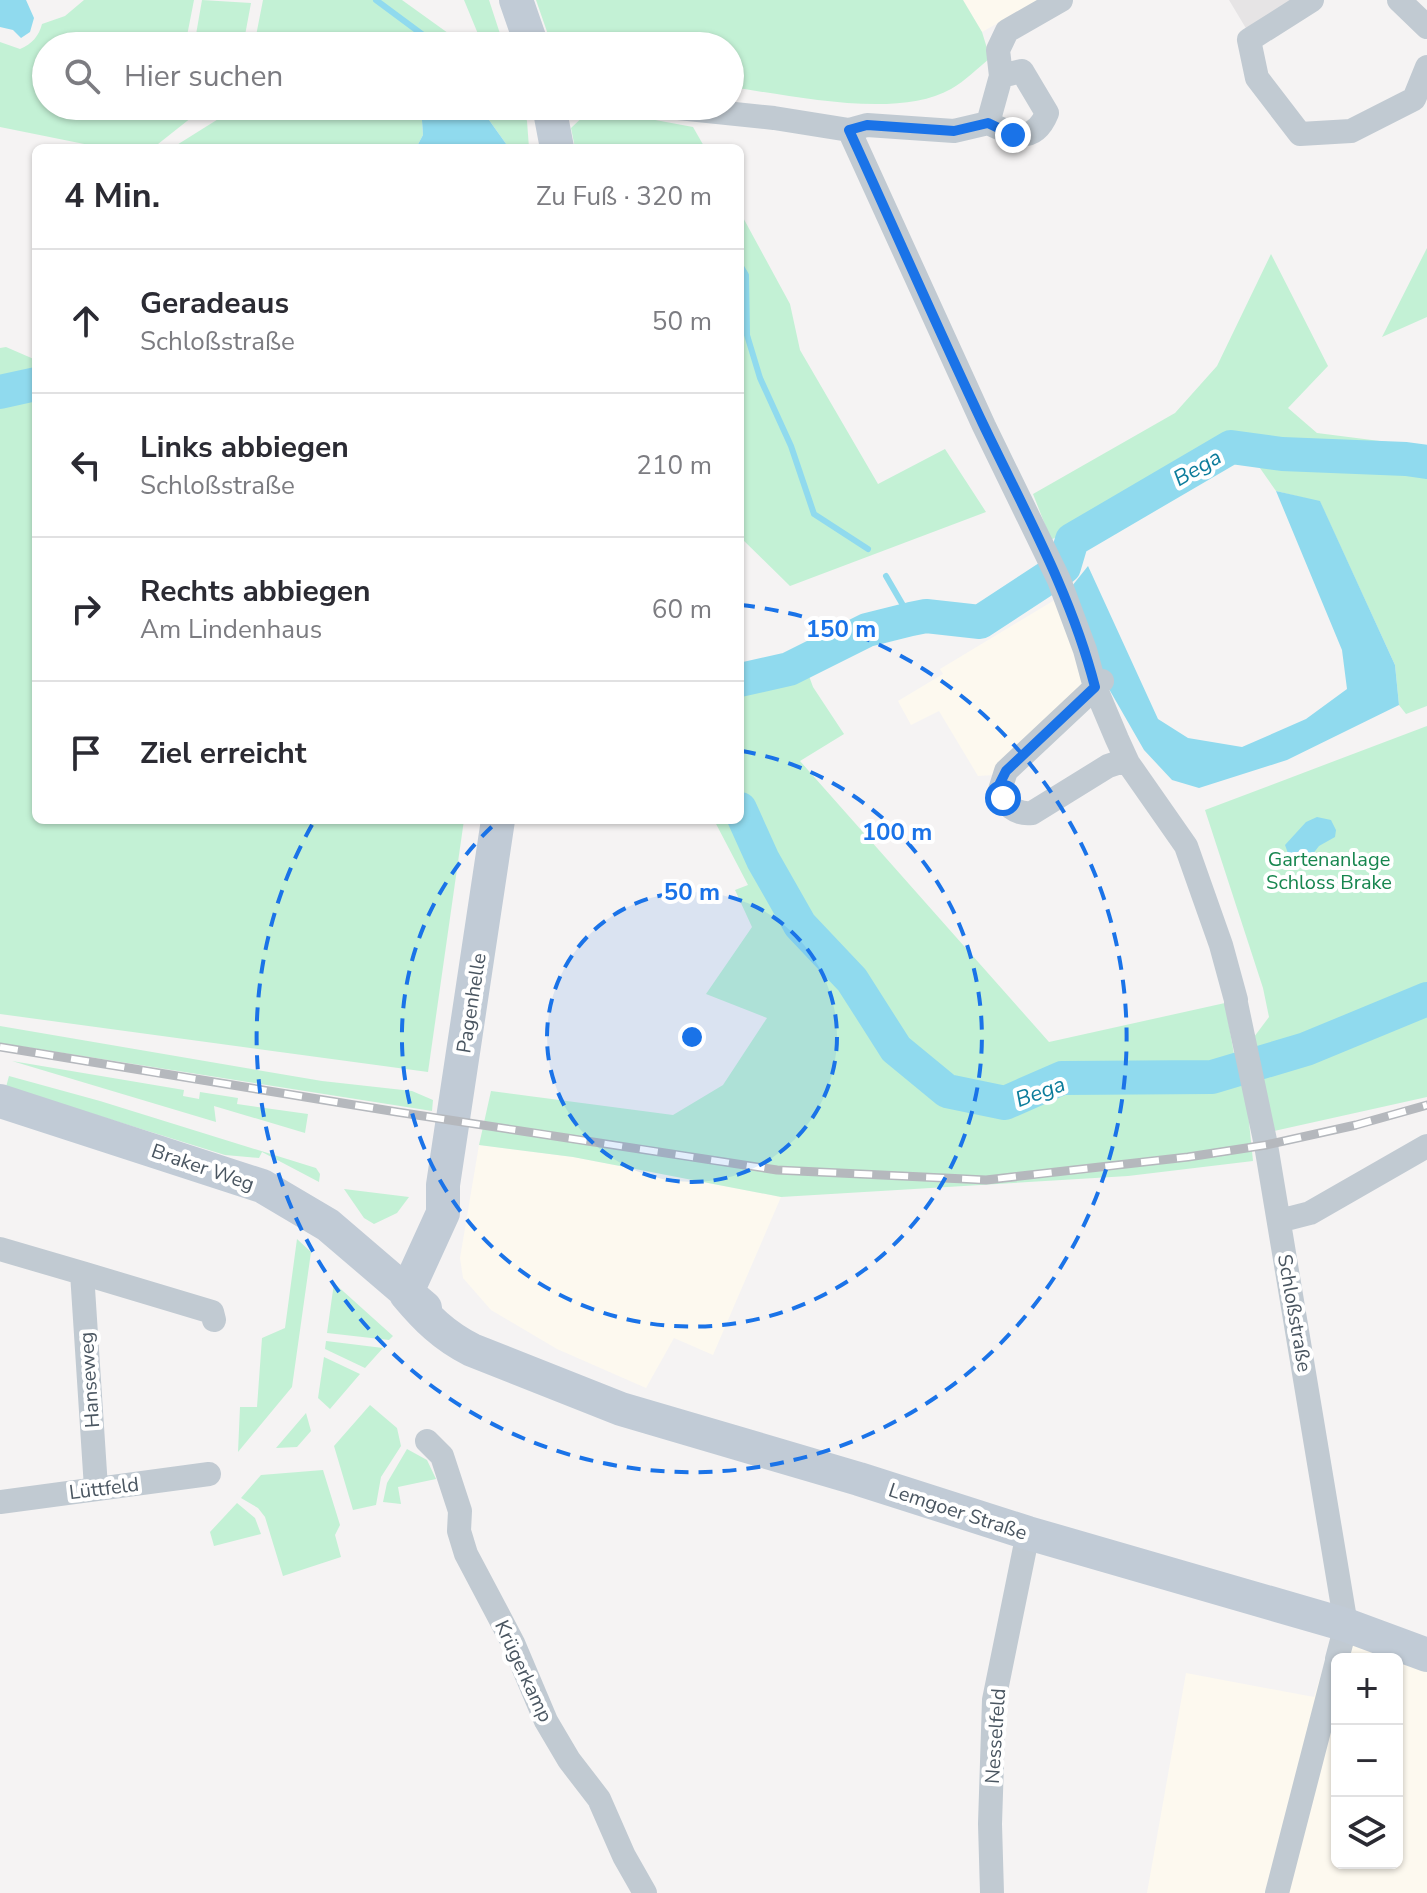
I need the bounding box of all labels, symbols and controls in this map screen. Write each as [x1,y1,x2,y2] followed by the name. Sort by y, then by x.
[32,32,744,120] search box
[60,54,104,98] icon: search
[124,56,283,97] text: Hier suchen
[995,117,1031,153] route end
[64,173,160,219] text: 4 Min.
[536,179,712,214] text: Zu Fuß · 320 m
[140,283,289,324] text: Geradeaus
[64,299,108,343] icon: ahead
[652,304,712,339] text: 50 m
[140,324,295,359] text: Schloßstraße
[140,427,349,468] text: Links abbiegen
[1168,442,1227,494] water label: Bega
[64,443,108,487] icon: left
[636,448,712,483] text: 210 m
[140,468,295,503] text: Schloßstraße
[140,571,371,612] text: Rechts abbiegen
[64,587,108,631] icon: right
[652,592,712,627] text: 60 m
[140,612,322,647] text: Am Lindenhaus
[806,613,876,645] text: 150 m
[64,731,108,775] icon: arrive
[140,733,306,774] text: Ziel erreicht
[985,780,1021,816] route start
[862,816,932,848] text: 100 m
[1266,846,1392,896] park label: Gartenanlage Schloss Brake
[664,876,720,908] text: 50 m
[450,951,493,1055] street label: Pagenhelle
[678,1023,706,1051] centre of rings
[1011,1069,1070,1115] water label: Bega
[148,1137,258,1198] street label: Braker Weg
[1271,1252,1318,1374] street label: Schloßstraße
[73,1331,106,1429] street label: Hanseweg
[68,1471,141,1506] street label: Lüttfeld
[885,1476,1031,1547] street label: Lemgoer Straße
[488,1616,559,1727] street label: Krügerkamp
[1331,1653,1403,1869] map controls
[1331,1653,1403,1725] button: +
[979,1687,1012,1785] street label: Nesselfeld
[1331,1725,1403,1797] button: −
[1331,1797,1403,1869] button: layers

